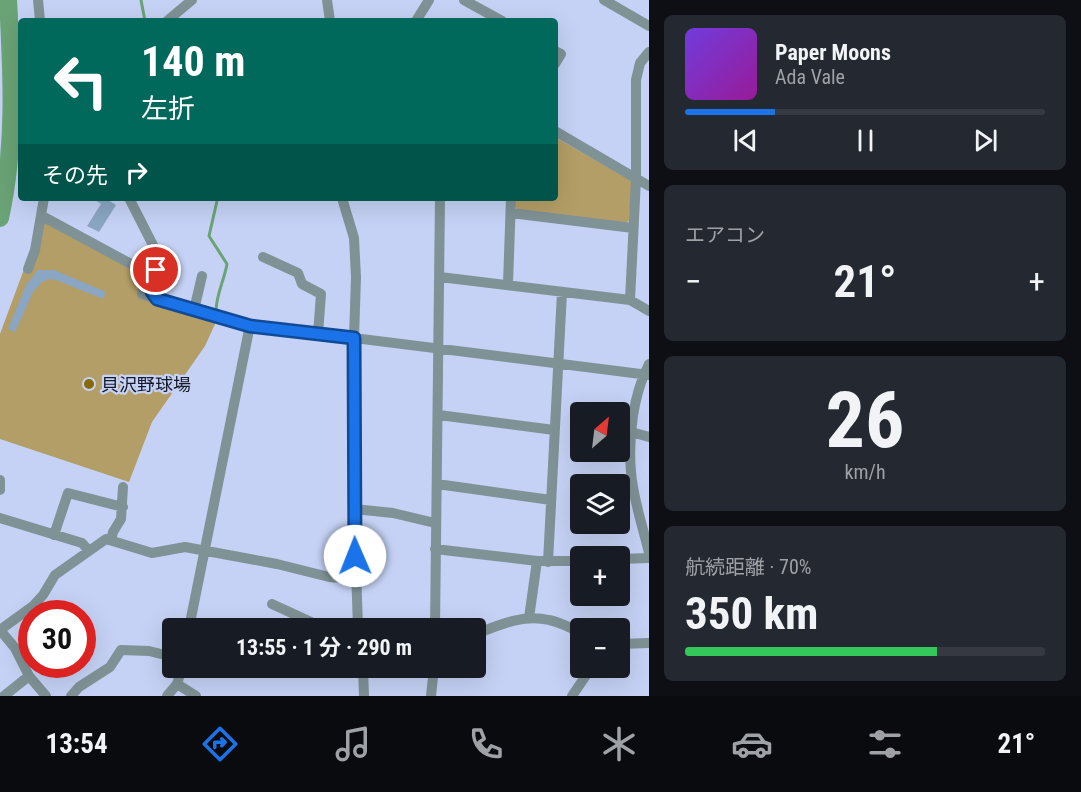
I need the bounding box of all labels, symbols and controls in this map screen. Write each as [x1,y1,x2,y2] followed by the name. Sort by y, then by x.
[141,37,246,86] text: 140 m
[775,40,891,65] text: Paper Moons
[42,42,120,120] icon: left
[775,65,845,89] text: Ada Vale
[141,93,195,125] text: 左折
[729,124,762,157] icon: previous
[849,124,882,157] icon: pause
[969,124,1002,157] icon: next
[120,156,153,189] icon: right
[42,163,108,188] text: その先
[685,223,765,247] text: エアコン
[130,244,181,295] pin
[139,253,172,286] icon: arrive
[834,255,897,308] text: 21°
[685,262,702,301] text: −
[1029,262,1045,301] text: +
[101,374,191,395] place label: 貝沢野球場
[826,375,904,466] text: 26
[82,377,96,391] marker: 貝沢野球場
[570,402,630,462] north arrow
[570,402,630,678] map controls
[844,460,886,484] text: km/h
[570,474,630,534] button: layers
[323,524,387,588] position arrow
[570,546,630,606] button: +
[685,555,811,579] text: 航続距離 · 70%
[685,587,818,640] text: 350 km
[18,600,96,678] speed limit sign: 30
[570,618,630,678] button: −
[236,635,412,660] text: 13:55 · 1 分 · 290 m
[199,723,241,765] icon: directions
[332,723,374,765] icon: music
[465,723,507,765] icon: phone
[598,723,640,765] icon: climate
[731,723,773,765] icon: car
[864,723,906,765] icon: filters
[46,728,108,760] text: 13:54
[998,728,1035,760] text: 21°

